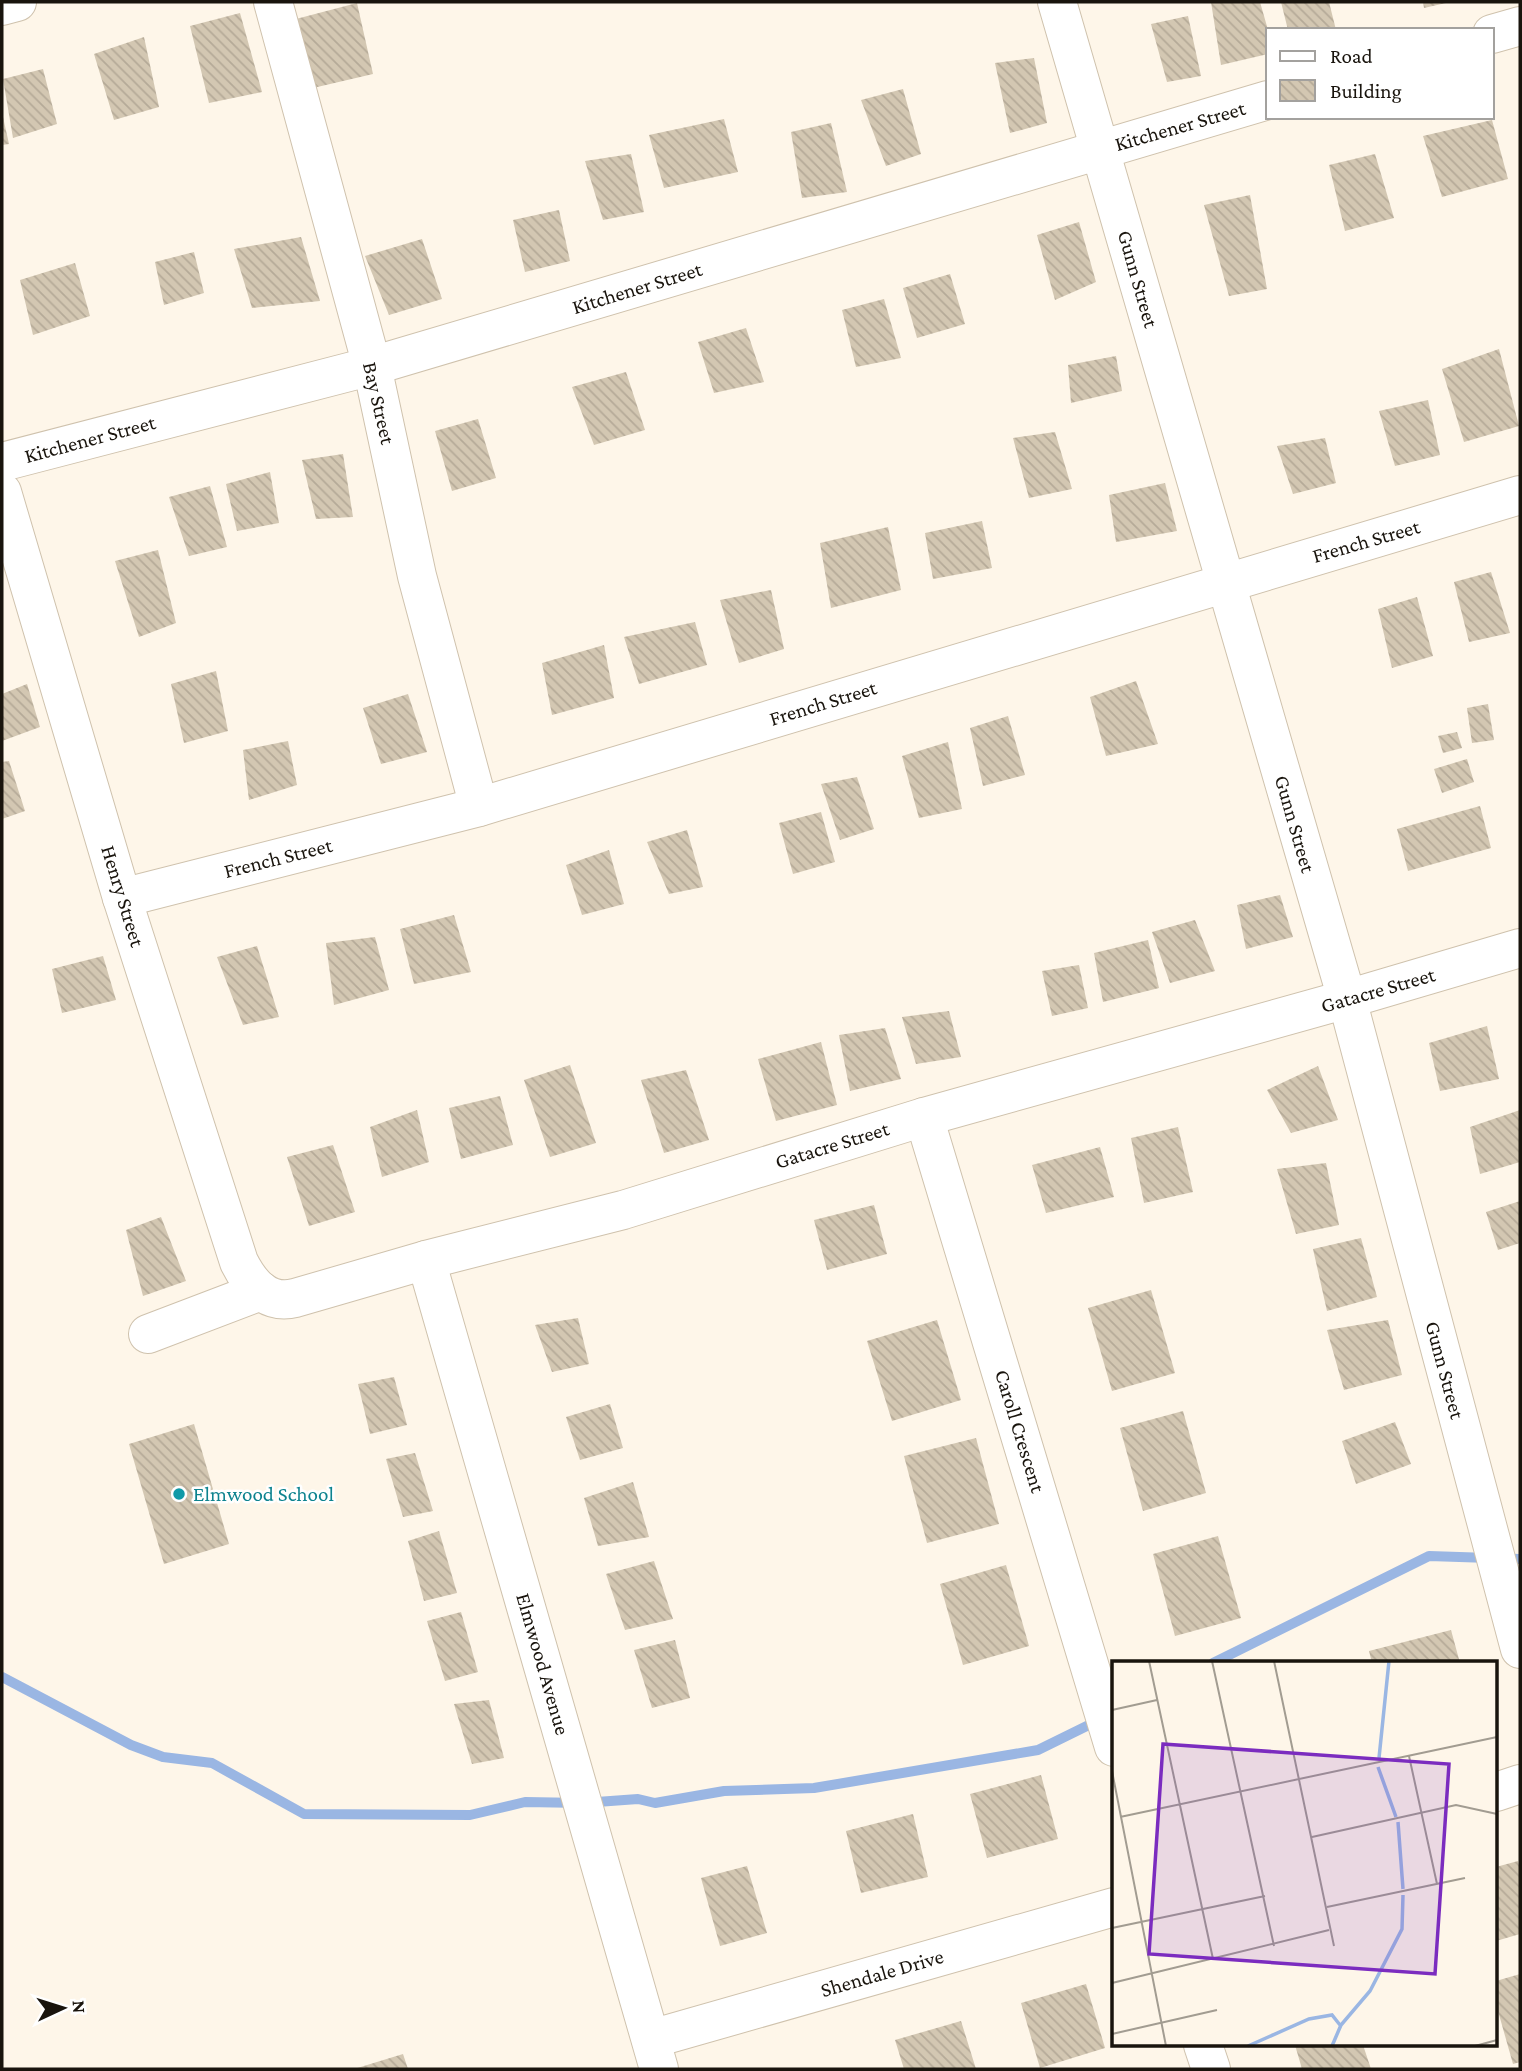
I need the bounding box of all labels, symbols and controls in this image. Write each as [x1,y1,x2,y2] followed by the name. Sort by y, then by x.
[1266,28,1494,119] legend
[1330,44,1373,68] text: Road
[1330,79,1402,103] text: Building
[1112,96,1249,156] street label: Kitchener Street
[1113,228,1164,331] street label: Gunn Street
[569,257,706,319] street label: Kitchener Street
[358,359,400,448] street label: Bay Street
[22,410,159,468] street label: Kitchener Street
[1309,514,1424,568] street label: French Street
[767,675,880,731] street label: French Street
[1270,773,1321,876] street label: Gunn Street
[221,833,336,883] street label: French Street
[96,842,150,951] street label: Henry Street
[1318,962,1439,1018] street label: Gatacre Street
[772,1116,893,1174] street label: Gatacre Street
[1420,1319,1470,1422] street label: Gunn Street
[990,1367,1050,1496] street label: Caroll Crescent
[193,1482,334,1506] place label: Elmwood School
[171,1486,187,1502] marker: Elmwood School
[511,1590,575,1738] street label: Elmwood Avenue
[1112,1661,1498,2046] inset map
[818,1944,946,2002] street label: Shendale Drive
[28,1973,98,2043] north arrow
[69,2000,90,2014] text: N

